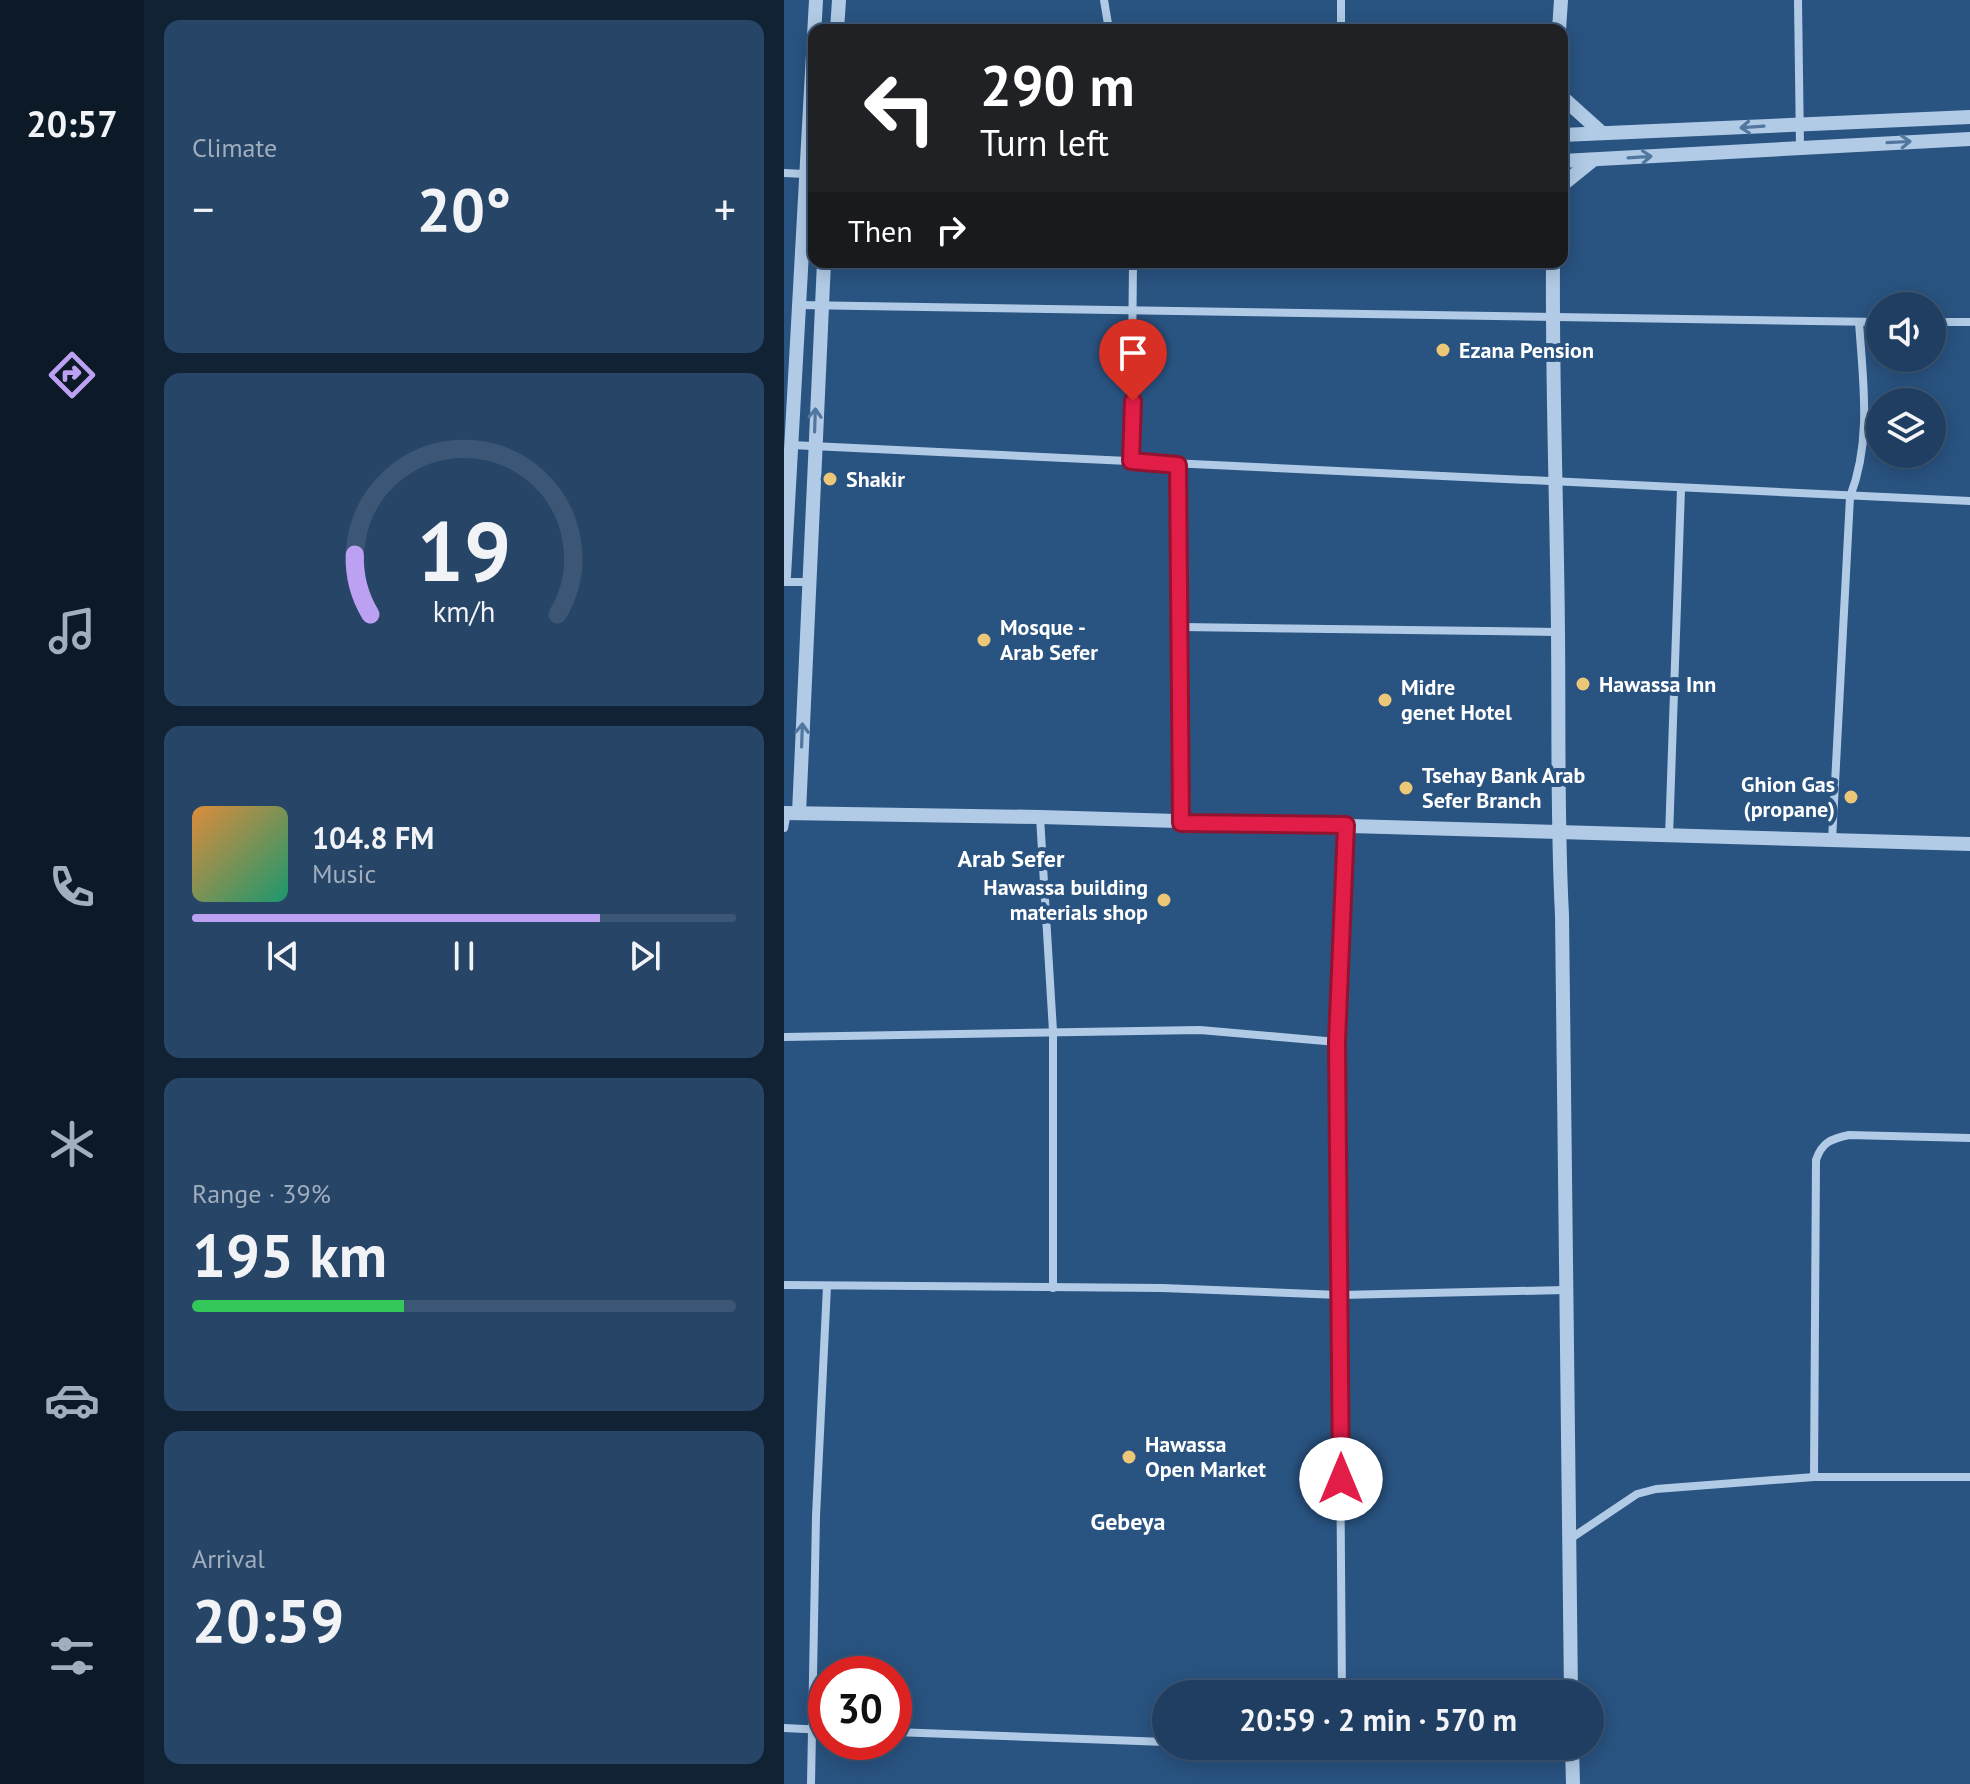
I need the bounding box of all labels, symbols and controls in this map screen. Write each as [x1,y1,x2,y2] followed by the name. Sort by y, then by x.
[980,49,1135,121] text: 290 m
[848,56,952,160] icon: left
[26,100,118,147] text: 20:57
[980,119,1109,166] text: Turn left
[1739,120,1766,135] one-way arrow
[192,131,277,164] text: Climate
[1885,134,1912,149] one-way arrow
[1626,149,1653,164] one-way arrow
[417,170,511,248] text: 20°
[192,180,214,237] text: −
[714,180,736,237] text: +
[929,208,973,252] icon: right
[848,211,913,250] text: Then
[1866,292,1946,468] map controls
[1866,292,1946,372] button: sound
[1099,319,1167,401] pin
[1111,331,1155,375] icon: arrive
[1459,336,1594,364] place label: Ezana Pension
[1434,341,1452,359] marker: Ezana Pension
[44,347,100,403] icon: directions
[1866,388,1946,468] button: layers
[808,407,823,434] one-way arrow
[846,465,905,493] place label: Shakir
[821,470,839,488] marker: Shakir
[417,496,511,604] text: 19
[433,593,495,630] text: km/h
[44,603,100,659] icon: music
[1000,613,1098,666] place label: Mosque - Arab Sefer
[975,631,993,649] marker: Mosque - Arab Sefer
[1599,670,1716,698] place label: Hawassa Inn
[1401,673,1512,726] place label: Midre genet Hotel
[1574,675,1592,693] marker: Hawassa Inn
[1376,691,1394,709] marker: Midre genet Hotel
[794,722,810,749] one-way arrow
[1422,761,1586,814] place label: Tsehay Bank Arab Sefer Branch
[1741,770,1835,823] place label: Ghion Gas (propane)
[1397,779,1415,797] marker: Tsehay Bank Arab Sefer Branch
[1842,788,1860,806] marker: Ghion Gas (propane)
[312,818,434,857] text: 104.8 FM
[958,843,1065,874] district label: Arab Sefer
[312,857,376,890] text: Music
[44,859,100,915] icon: phone
[983,873,1148,926] place label: Hawassa building materials shop
[1155,891,1173,909] marker: Hawassa building materials shop
[261,934,305,978] icon: previous
[442,934,486,978] icon: pause
[623,934,667,978] icon: next
[44,1116,100,1172] icon: climate
[192,1177,331,1210] text: Range · 39%
[192,1216,387,1294] text: 195 km
[44,1372,100,1428] icon: car
[1145,1430,1266,1483] place label: Hawassa Open Market
[1299,1437,1383,1521] position arrow
[1120,1448,1138,1466] marker: Hawassa Open Market
[1091,1506,1165,1537] district label: Gebeya
[192,1542,265,1575] text: Arrival
[192,1581,344,1659] text: 20:59
[44,1628,100,1684] icon: filters
[808,1656,912,1760] speed limit sign: 30
[1239,1700,1517,1739] text: 20:59 · 2 min · 570 m

